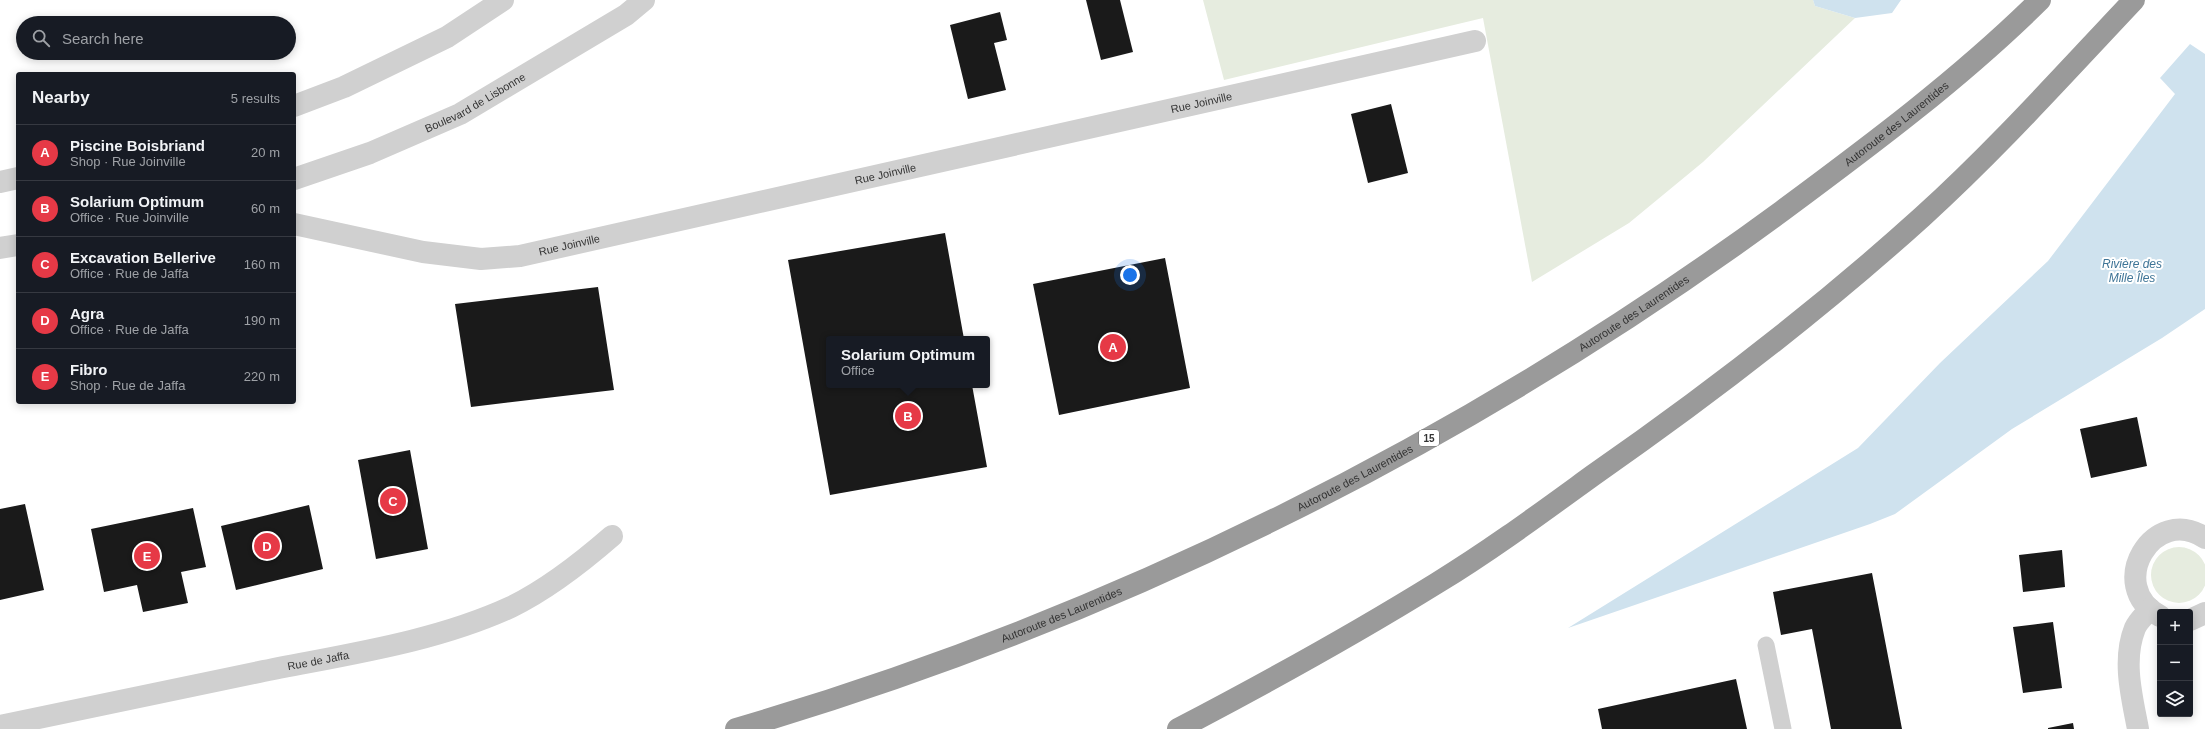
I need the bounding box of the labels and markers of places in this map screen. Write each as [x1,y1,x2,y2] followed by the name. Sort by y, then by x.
[1100,332,1126,362] pin: A
[895,401,921,431] pin: B
[380,486,406,516] pin: C
[254,531,280,561] pin: D
[134,541,160,571] pin: E

